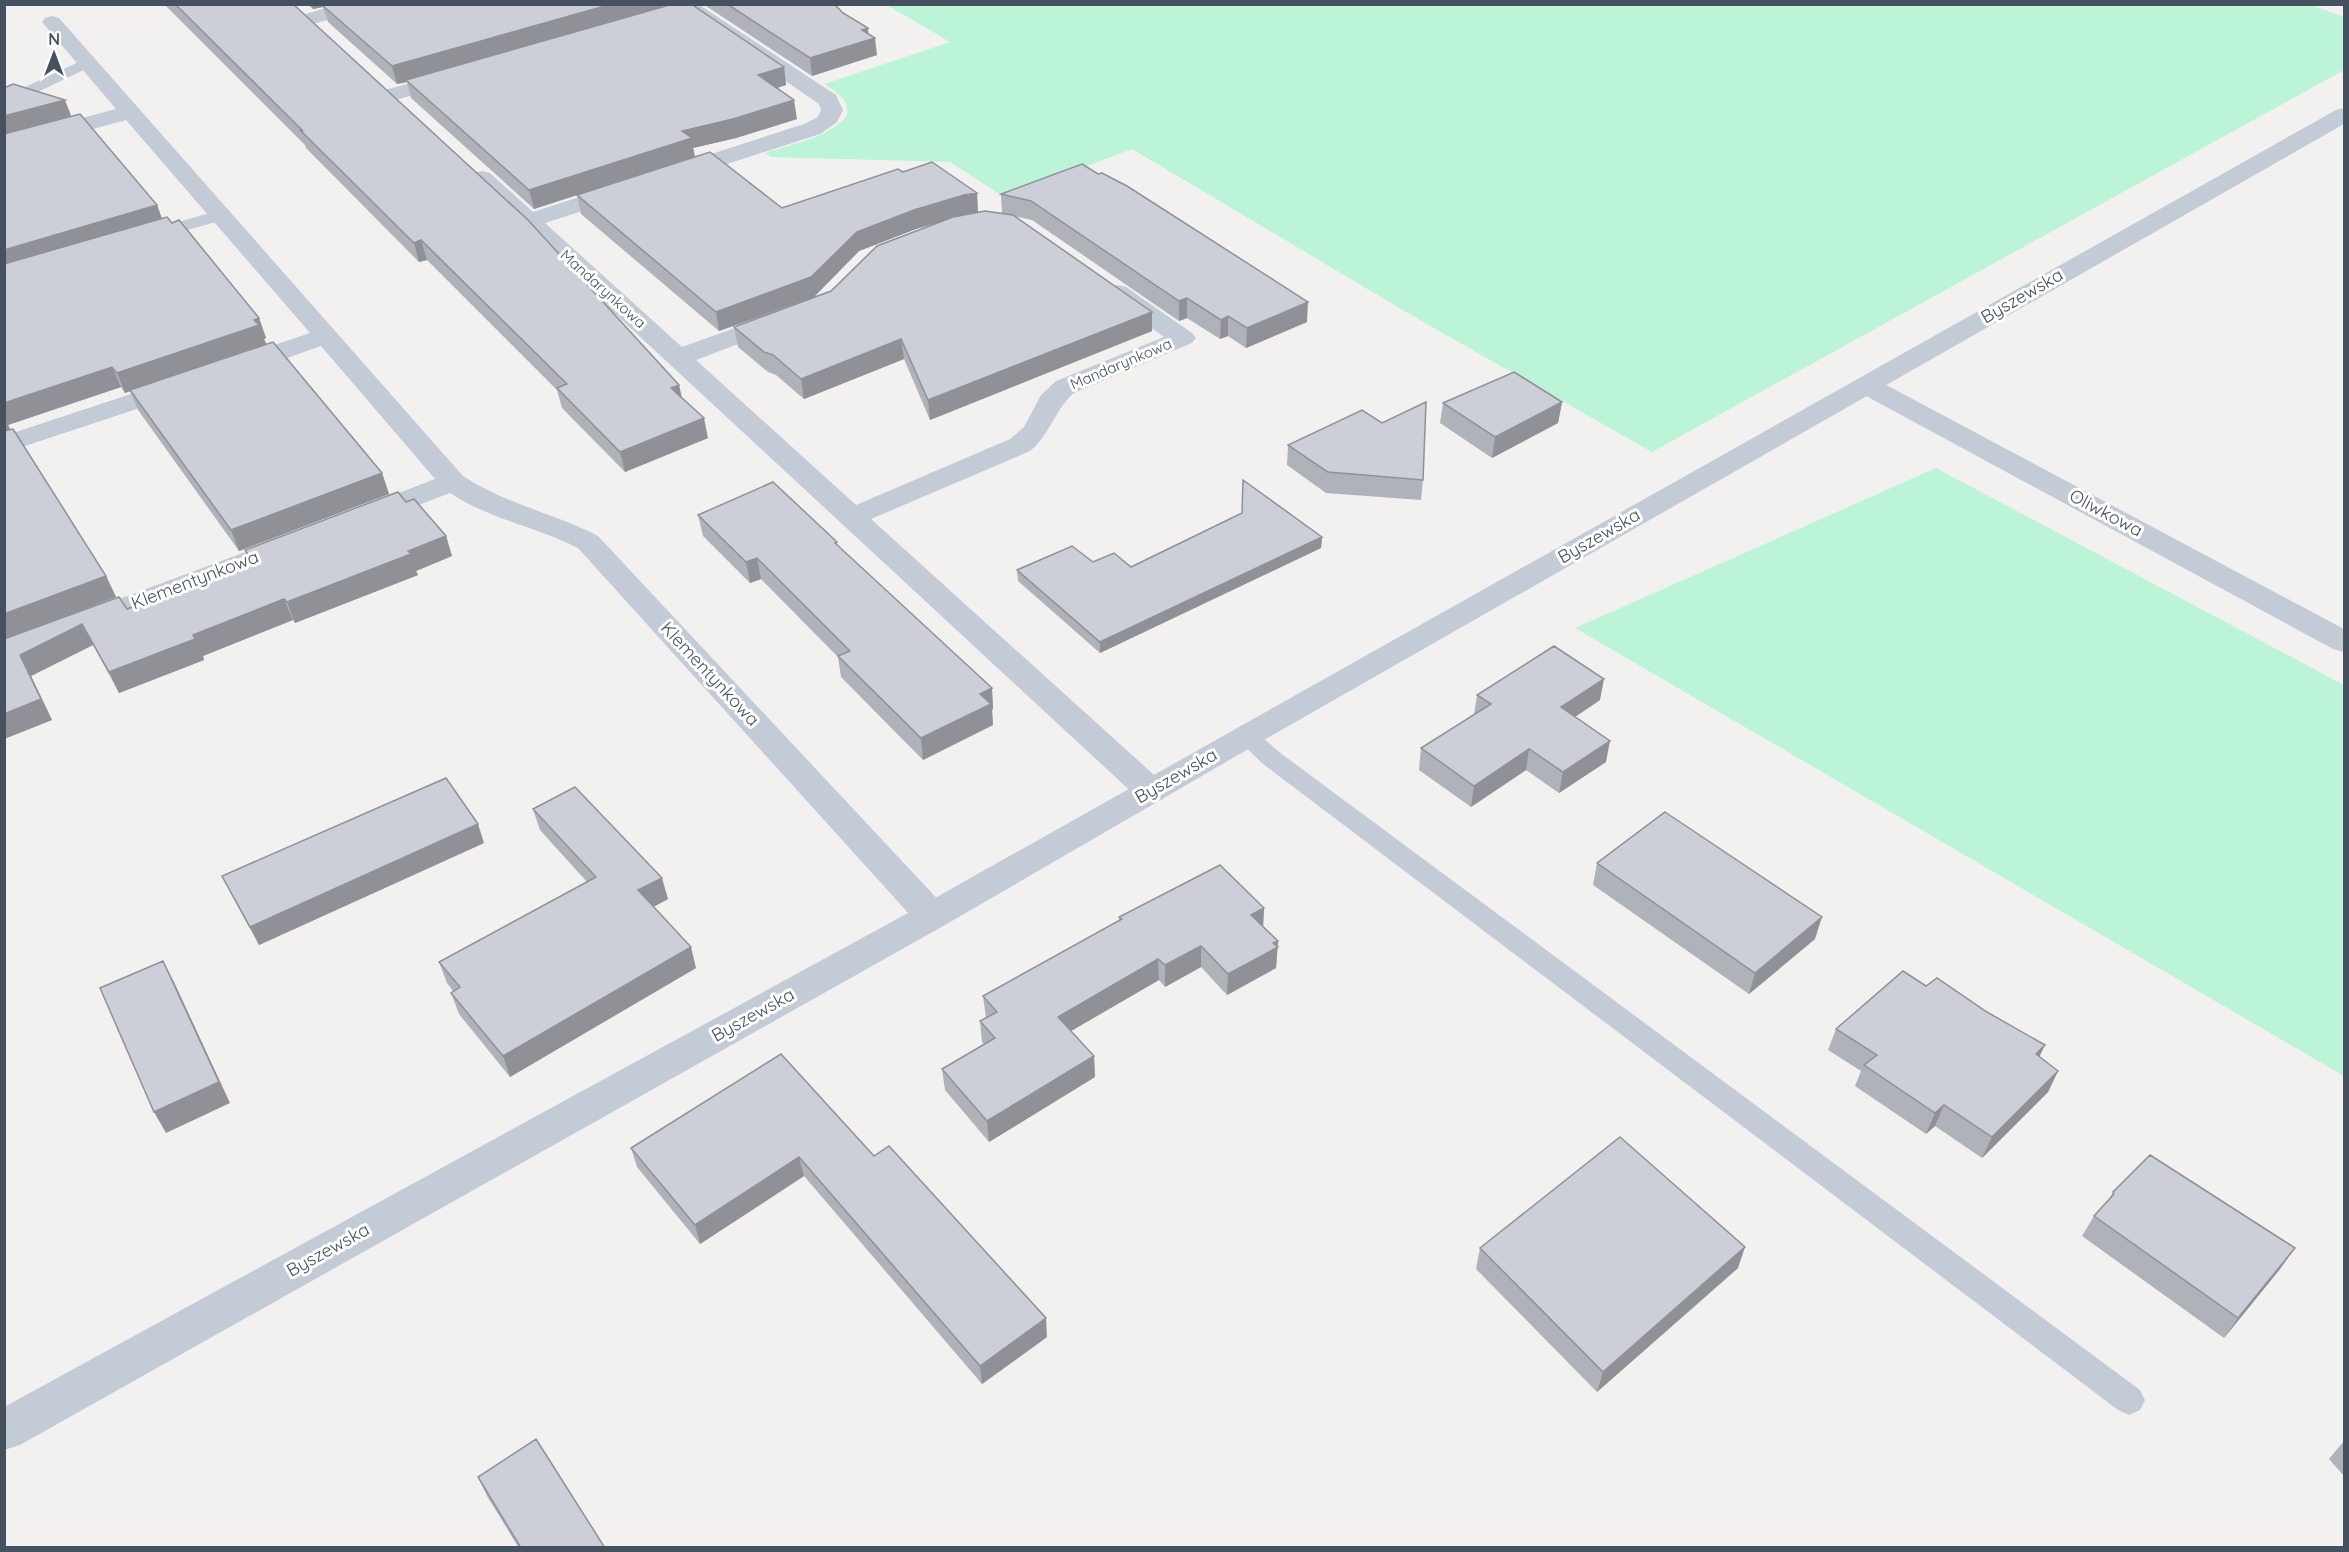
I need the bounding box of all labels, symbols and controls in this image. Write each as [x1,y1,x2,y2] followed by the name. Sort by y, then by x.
[24,24,84,84] north arrow
[48,29,60,49] text: N
[557,245,650,332] street label: Mandarynkowa
[1977,263,2067,328] street label: Byszewska
[1067,334,1174,393] street label: Mandarynkowa
[2066,484,2147,541] street label: Oliwkowa
[1554,503,1644,568] street label: Byszewska
[128,545,262,614] street label: Klementynkowa
[656,617,765,731] street label: Klementynkowa
[1131,743,1221,808] street label: Byszewska
[707,982,798,1047] street label: Byszewska
[282,1217,373,1282] street label: Byszewska

